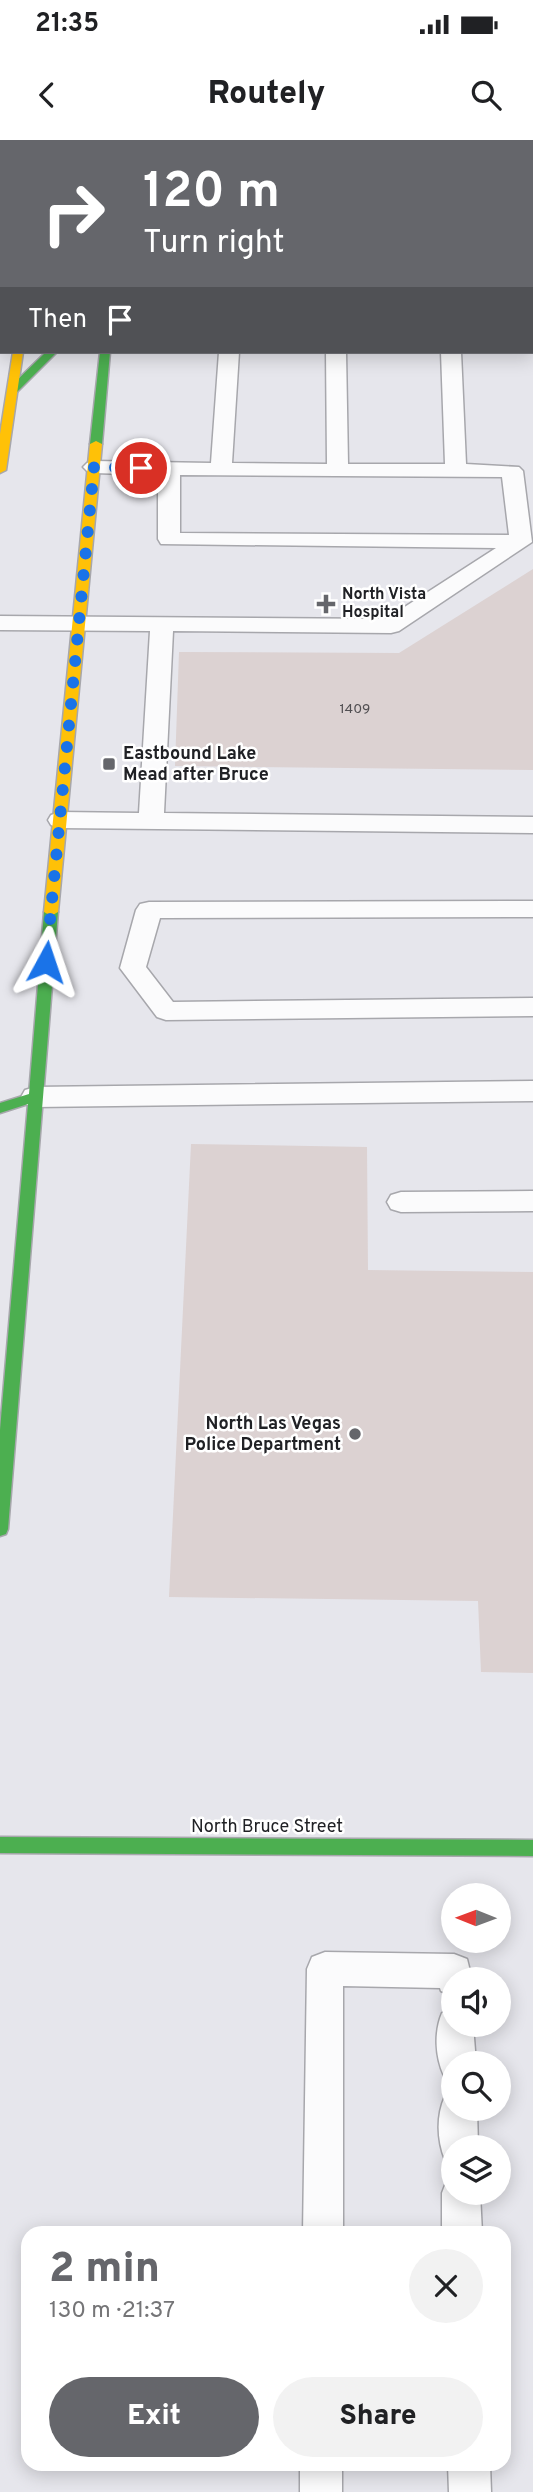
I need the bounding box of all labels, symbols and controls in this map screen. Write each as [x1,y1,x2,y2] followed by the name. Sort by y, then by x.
[35,8,99,41] text: 21:35
[208,75,325,115] text: Routely
[28,76,66,114] icon: back
[467,76,505,114] icon: search
[143,163,280,225] text: 120 m
[28,168,119,259] icon: right
[143,224,285,264] text: Turn right
[101,301,139,339] icon: arrive
[28,304,87,337] text: Then
[111,438,171,498] pin
[122,449,160,487] icon: arrive
[342,585,426,623] place label: North Vista Hospital
[316,594,336,614] marker: North Vista Hospital
[340,701,370,718] house number: 1409
[123,743,269,787] place label: Eastbound Lake Mead after Bruce
[101,756,117,772] marker: Eastbound Lake Mead after Bruce
[9,925,83,999] position arrow
[184,1413,341,1457] place label: North Las Vegas Police Department
[347,1426,363,1442] marker: North Las Vegas Police Department
[191,1816,343,1839] street label: North Bruce Street
[441,1883,511,1953] north arrow
[441,1883,511,2205] map controls
[441,1967,511,2037] button: sound
[441,2051,511,2121] button: search
[441,2135,511,2205] button: layers
[49,2244,160,2297] text: 2 min
[409,2249,483,2323] button: close
[49,2297,175,2326] text: 130 m · 21:37
[49,2377,259,2457] button: Exit
[273,2377,483,2457] button: Share

